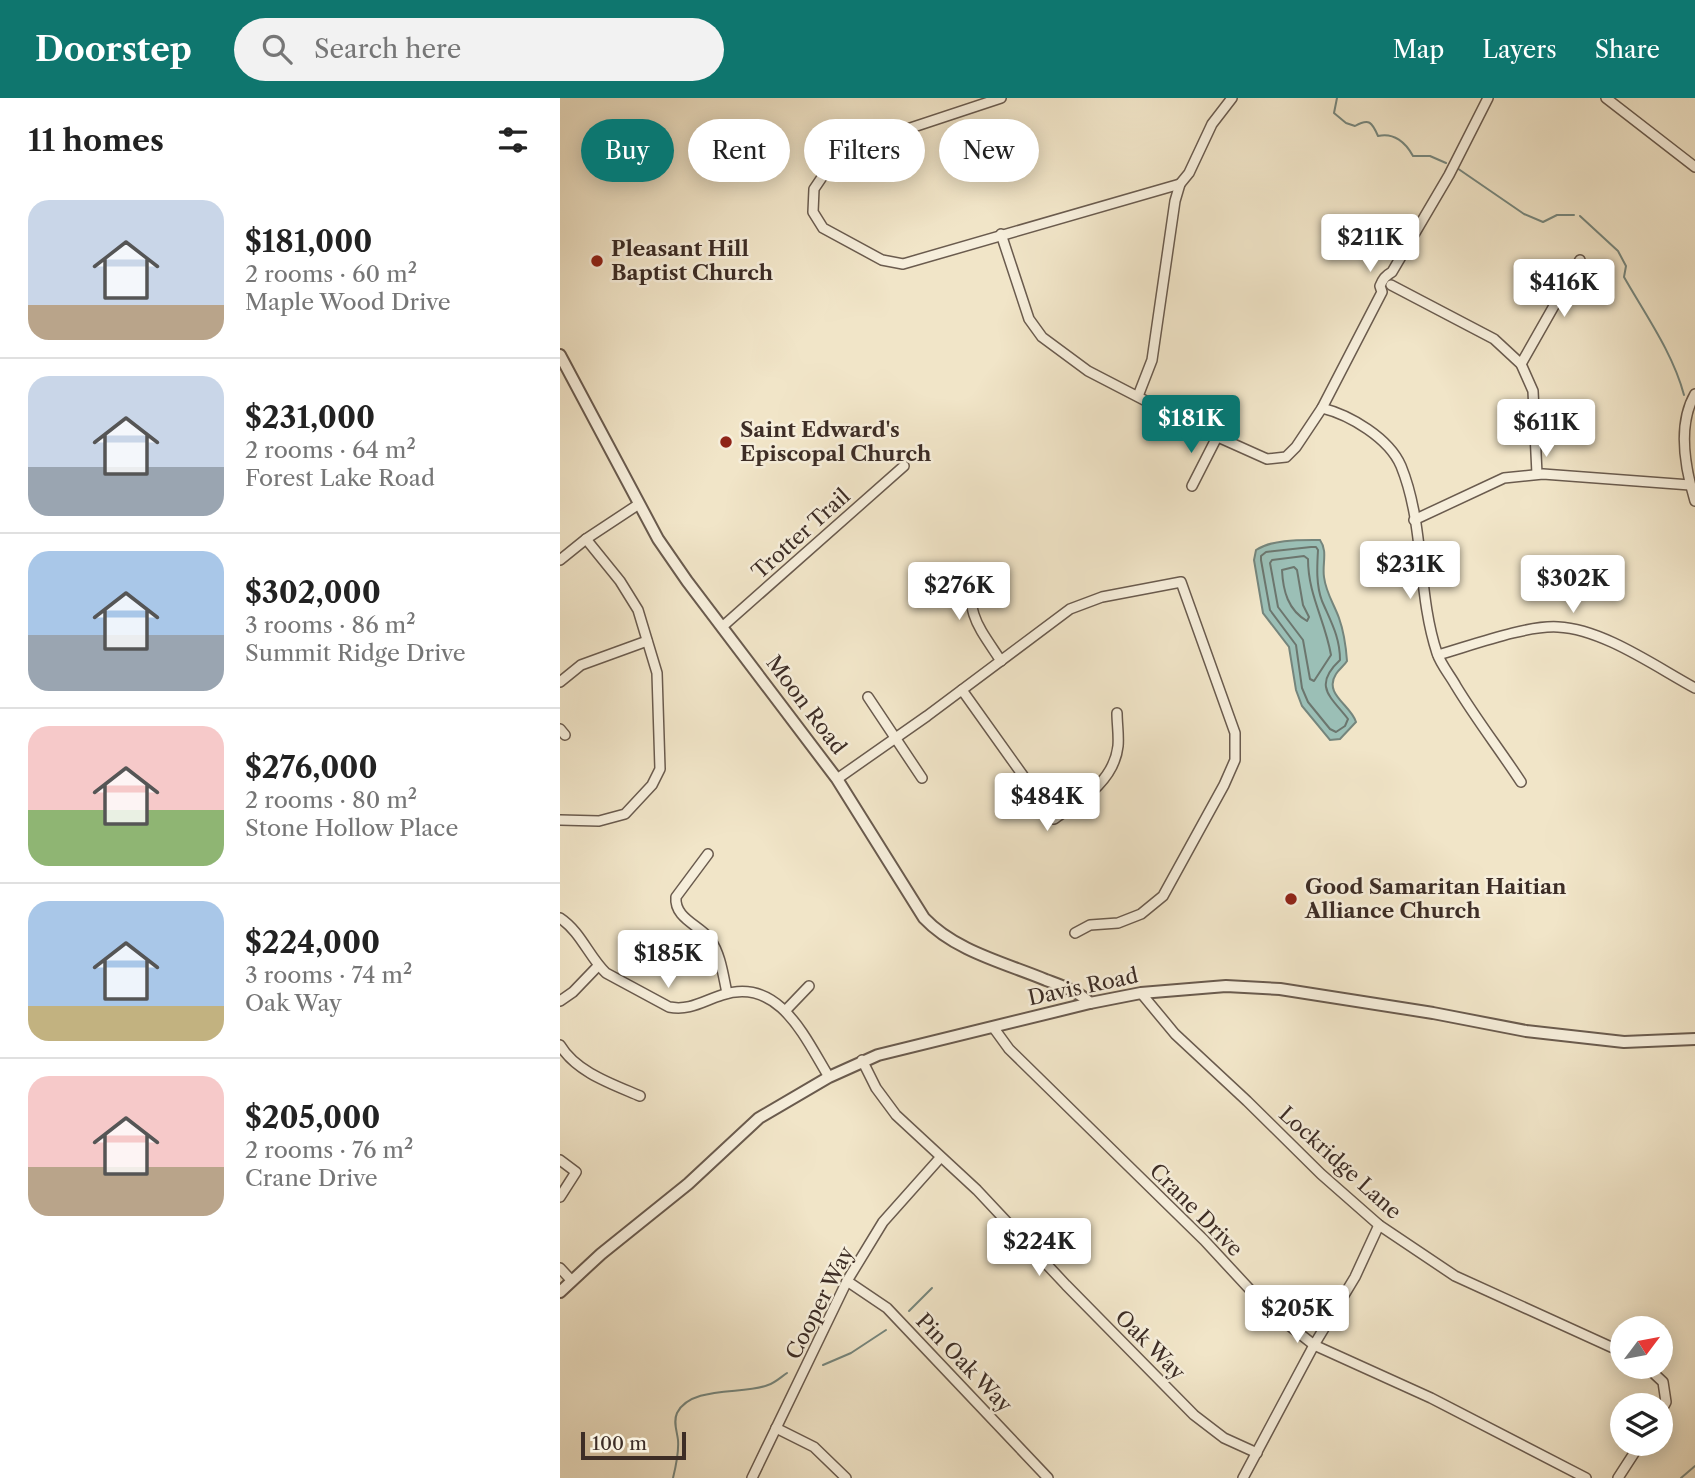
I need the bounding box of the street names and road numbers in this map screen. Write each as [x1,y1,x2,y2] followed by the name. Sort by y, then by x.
[747,483,855,584] street label: Trotter Trail
[761,650,852,759] street label: Moon Road
[1026,963,1140,1010] street label: Davis Road
[1274,1101,1407,1224] street label: Lockridge Lane
[1145,1158,1248,1261] street label: Crane Drive
[780,1242,859,1363] street label: Cooper Way
[1110,1305,1191,1385] street label: Oak Way
[911,1308,1018,1417] street label: Pin Oak Way

